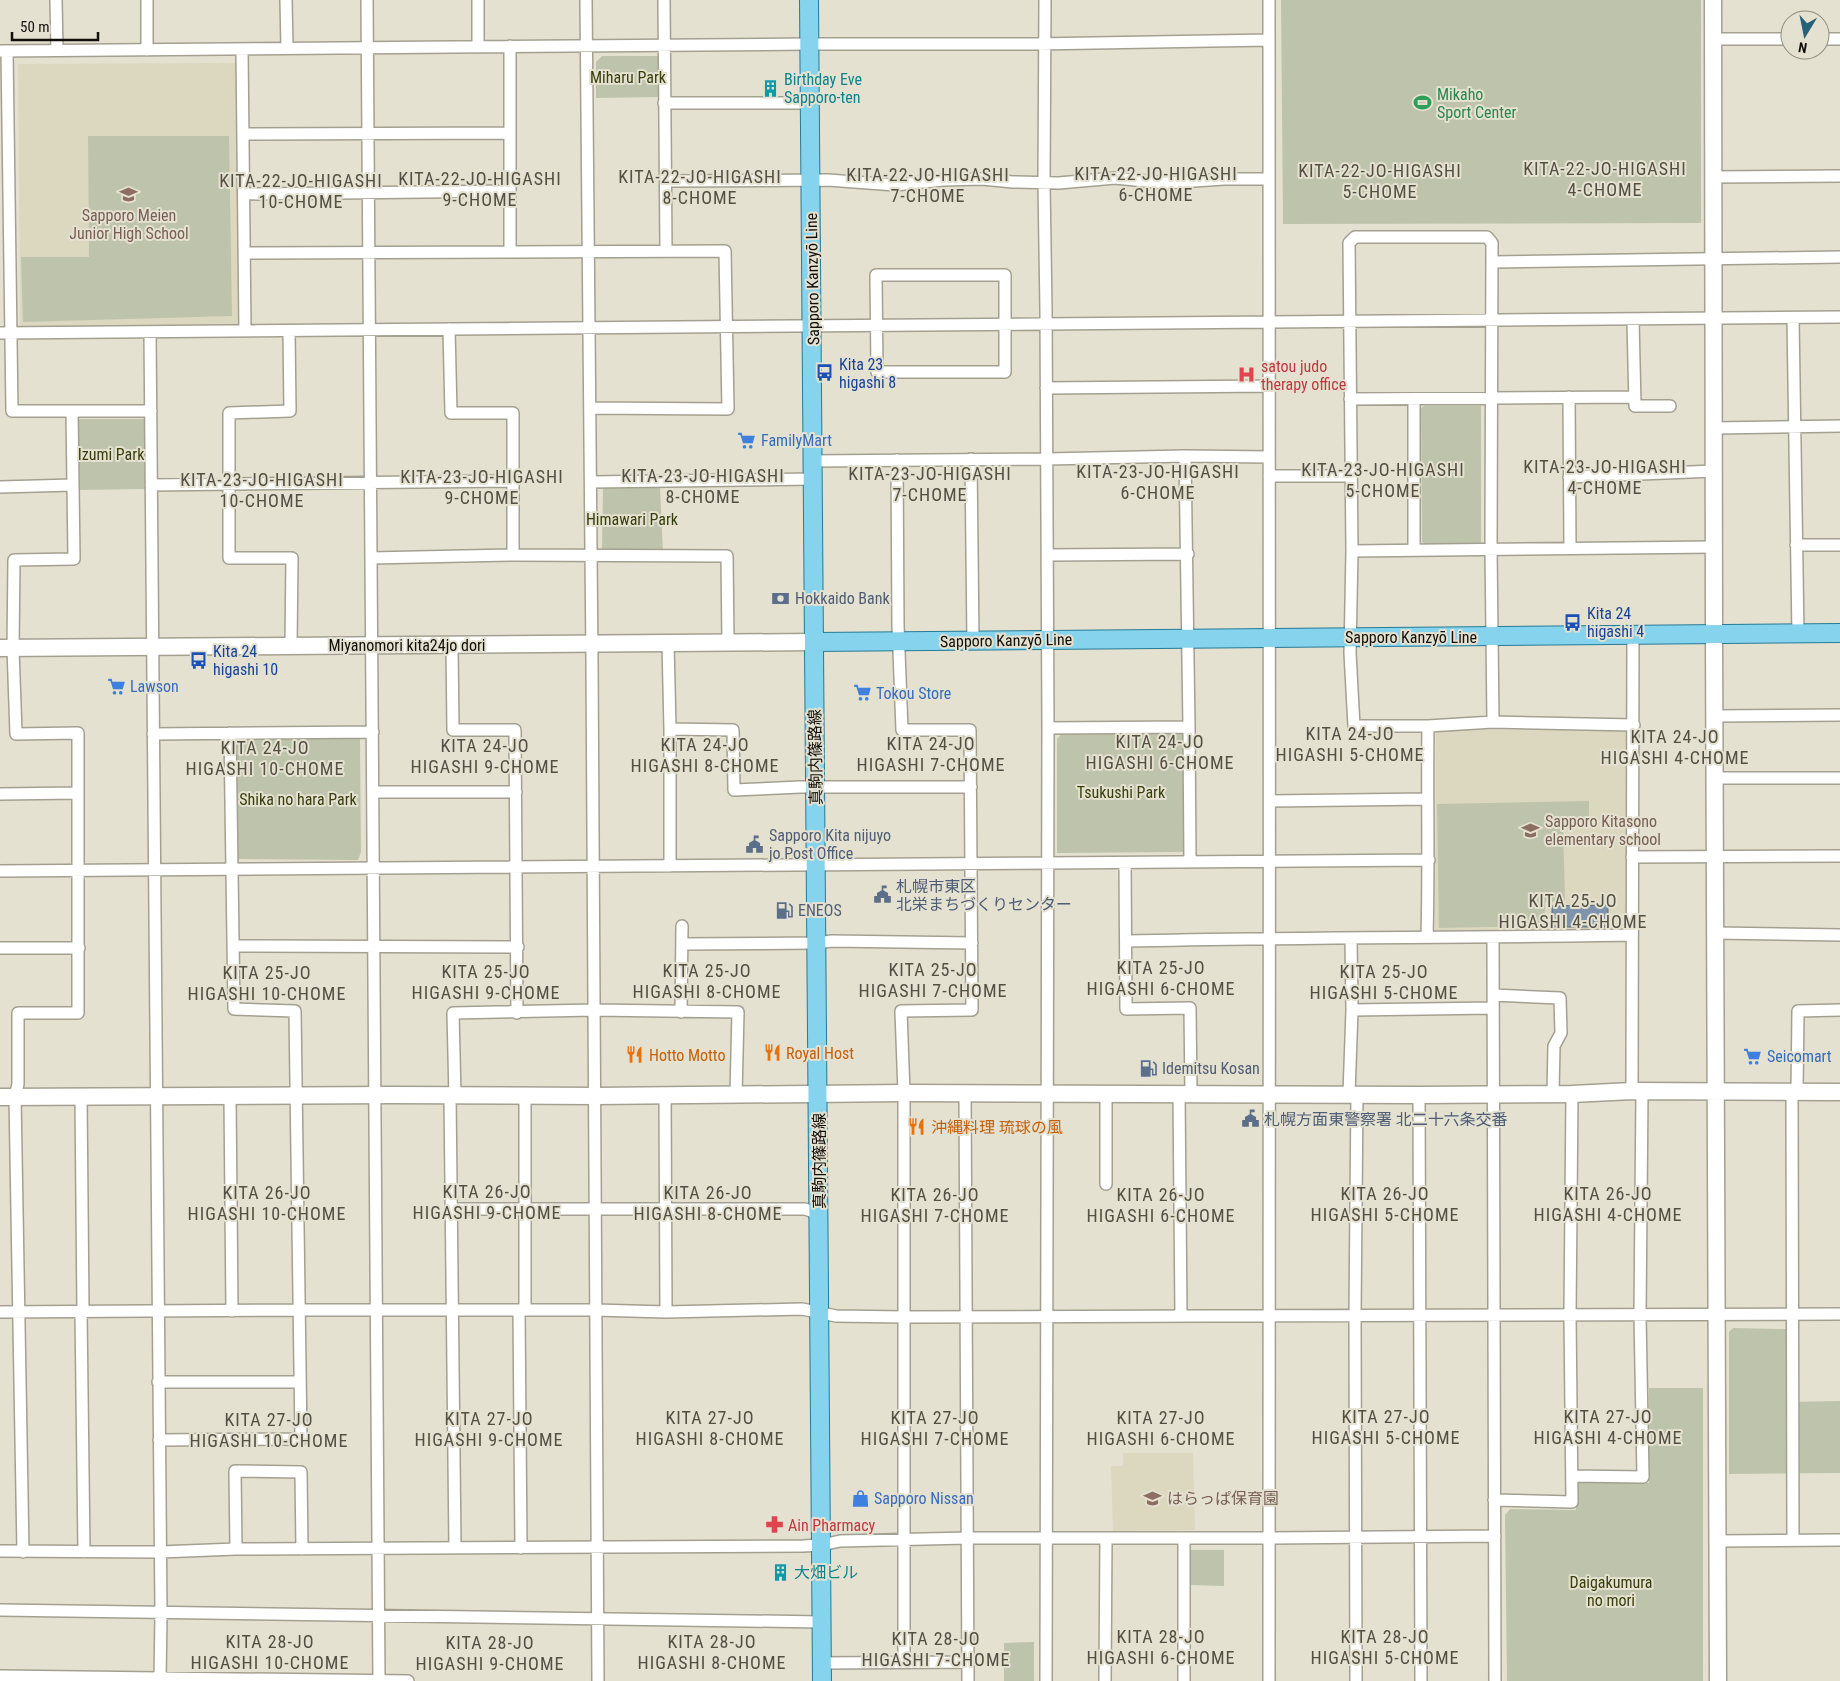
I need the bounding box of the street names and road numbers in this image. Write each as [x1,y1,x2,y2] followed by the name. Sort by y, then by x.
[802,213,823,345] street label: Sapporo Kanzyō Line
[1345,628,1477,647] street label: Sapporo Kanzyō Line
[940,630,1072,651] street label: Sapporo Kanzyō Line
[329,636,485,655] street label: Miyanomori kita24jo dori
[805,709,826,805] street label: 真駒内篠路線
[810,1113,829,1209] street label: 真駒内篠路線

